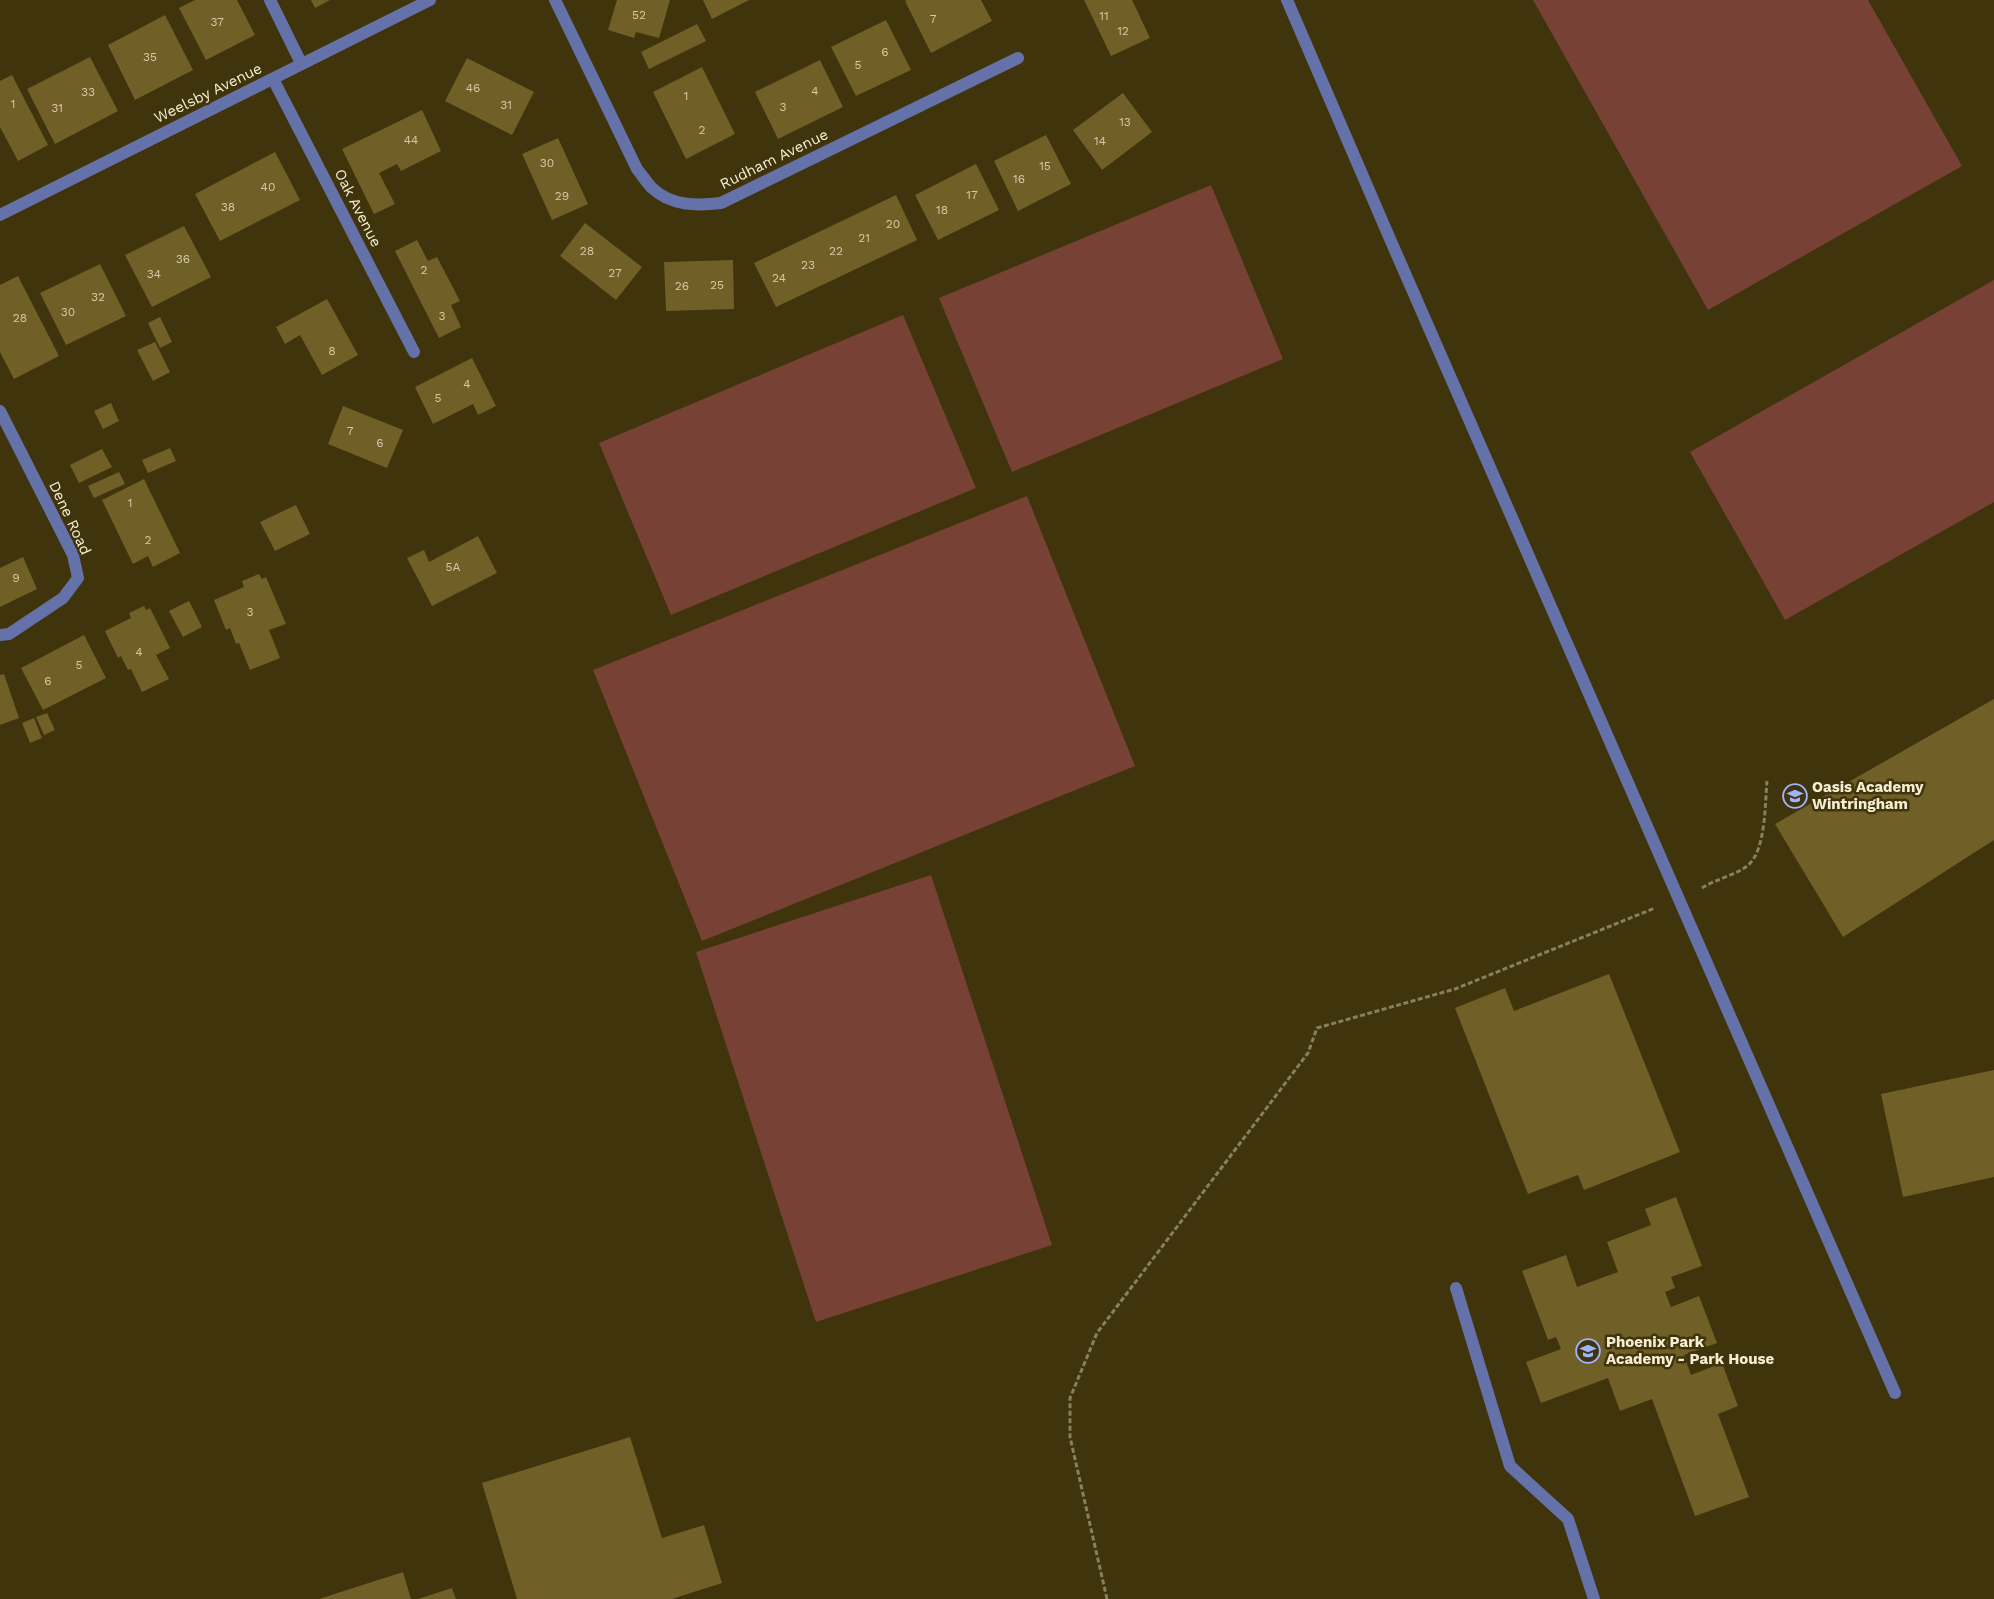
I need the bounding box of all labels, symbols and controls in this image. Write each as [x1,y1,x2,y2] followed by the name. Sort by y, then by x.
[632,8,646,22] house number: 52
[1099,9,1109,23] house number: 11
[930,12,937,26] house number: 7
[210,15,224,29] house number: 37
[1117,24,1129,38] house number: 12
[881,45,889,59] house number: 6
[143,50,157,64] house number: 35
[855,58,862,72] house number: 5
[151,59,265,127] street label: Weelsby Avenue
[466,81,480,95] house number: 46
[811,84,819,98] house number: 4
[81,85,95,99] house number: 33
[684,89,688,103] house number: 1
[11,97,15,111] house number: 1
[500,98,512,112] house number: 31
[780,100,787,114] house number: 3
[51,101,63,115] house number: 31
[1119,115,1131,129] house number: 13
[699,123,706,137] house number: 2
[717,125,831,193] street label: Rudham Avenue
[404,133,418,147] house number: 44
[1094,134,1106,148] house number: 14
[540,156,554,170] house number: 30
[1039,159,1051,173] house number: 15
[331,166,385,250] street label: Oak Avenue
[1013,172,1025,186] house number: 16
[261,180,275,194] house number: 40
[966,188,978,202] house number: 17
[555,189,569,203] house number: 29
[221,200,235,214] house number: 38
[936,203,948,217] house number: 18
[886,217,900,231] house number: 20
[858,231,870,245] house number: 21
[580,244,594,258] house number: 28
[829,244,843,258] house number: 22
[176,252,190,266] house number: 36
[801,258,815,272] house number: 23
[421,263,428,277] house number: 2
[608,266,622,280] house number: 27
[147,267,161,281] house number: 34
[772,271,786,285] house number: 24
[710,278,724,292] house number: 25
[675,279,689,293] house number: 26
[91,290,105,304] house number: 32
[61,305,75,319] house number: 30
[439,309,446,323] house number: 3
[13,311,27,325] house number: 28
[328,344,336,358] house number: 8
[463,377,471,391] house number: 4
[435,391,442,405] house number: 5
[347,424,354,438] house number: 7
[376,436,384,450] house number: 6
[45,478,95,558] street label: Dene Road
[128,496,132,510] house number: 1
[145,533,152,547] house number: 2
[446,560,461,574] house number: 5A
[12,571,20,585] house number: 9
[247,605,254,619] house number: 3
[135,645,143,659] house number: 4
[76,658,83,672] house number: 5
[44,674,52,688] house number: 6
[1812,778,1924,813] place label: Oasis Academy Wintringham
[1782,783,1808,809] school or university icon: Oasis Academy Wintringham
[1606,1333,1774,1368] place label: Phoenix Park Academy - Park House
[1575,1338,1601,1364] school or university icon: Phoenix Park Academy - Park House

